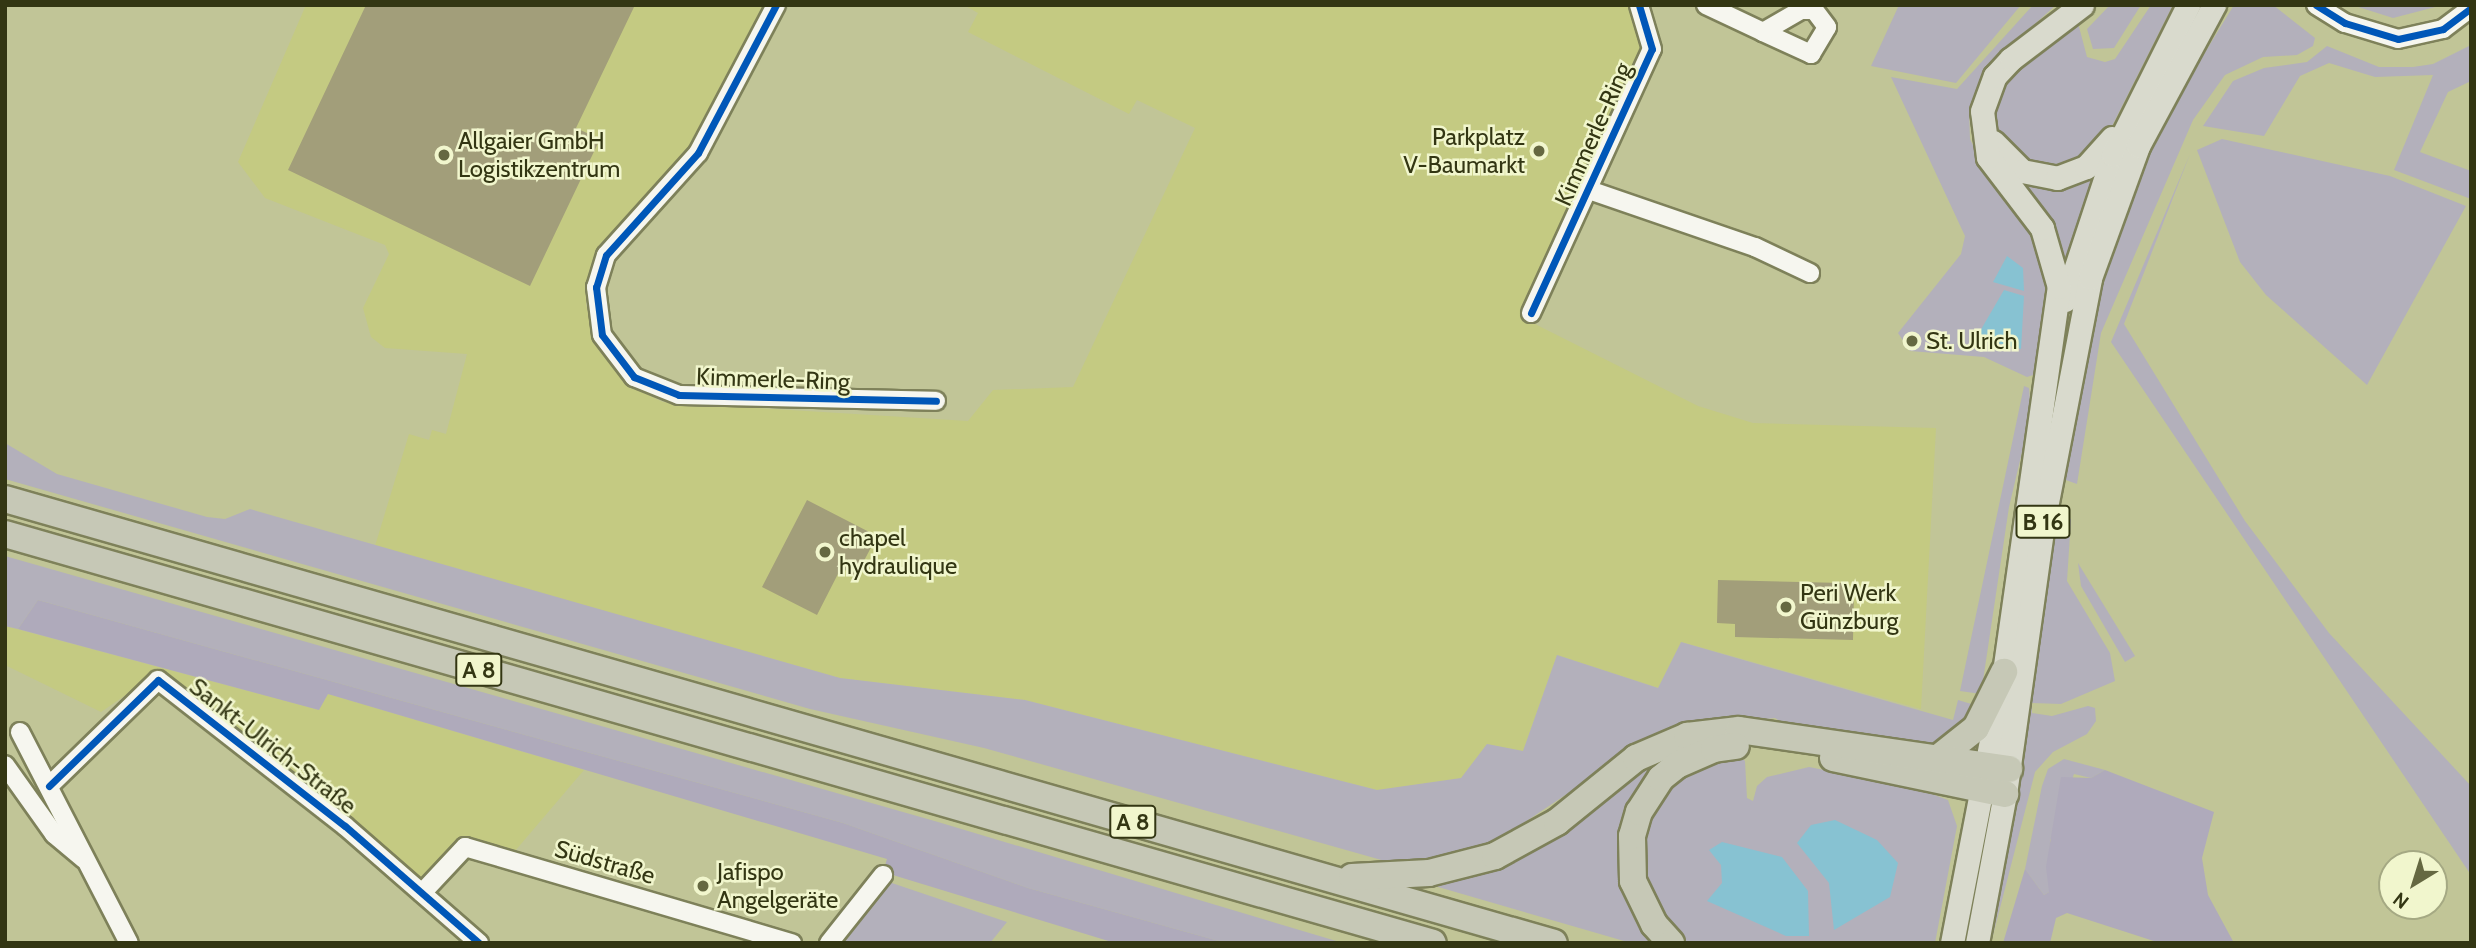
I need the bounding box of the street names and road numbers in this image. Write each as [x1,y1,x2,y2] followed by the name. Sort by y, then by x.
[1549,58,1637,210] street label: Kimmerle-Ring
[696,362,850,396] street label: Kimmerle-Ring
[2015,502,2071,542] road number: B 16
[454,650,504,690] road number: A 8
[184,672,362,820] street label: Sankt-Ulrich-Straße
[1108,802,1158,842] road number: A 8
[552,834,658,890] street label: Südstraße

